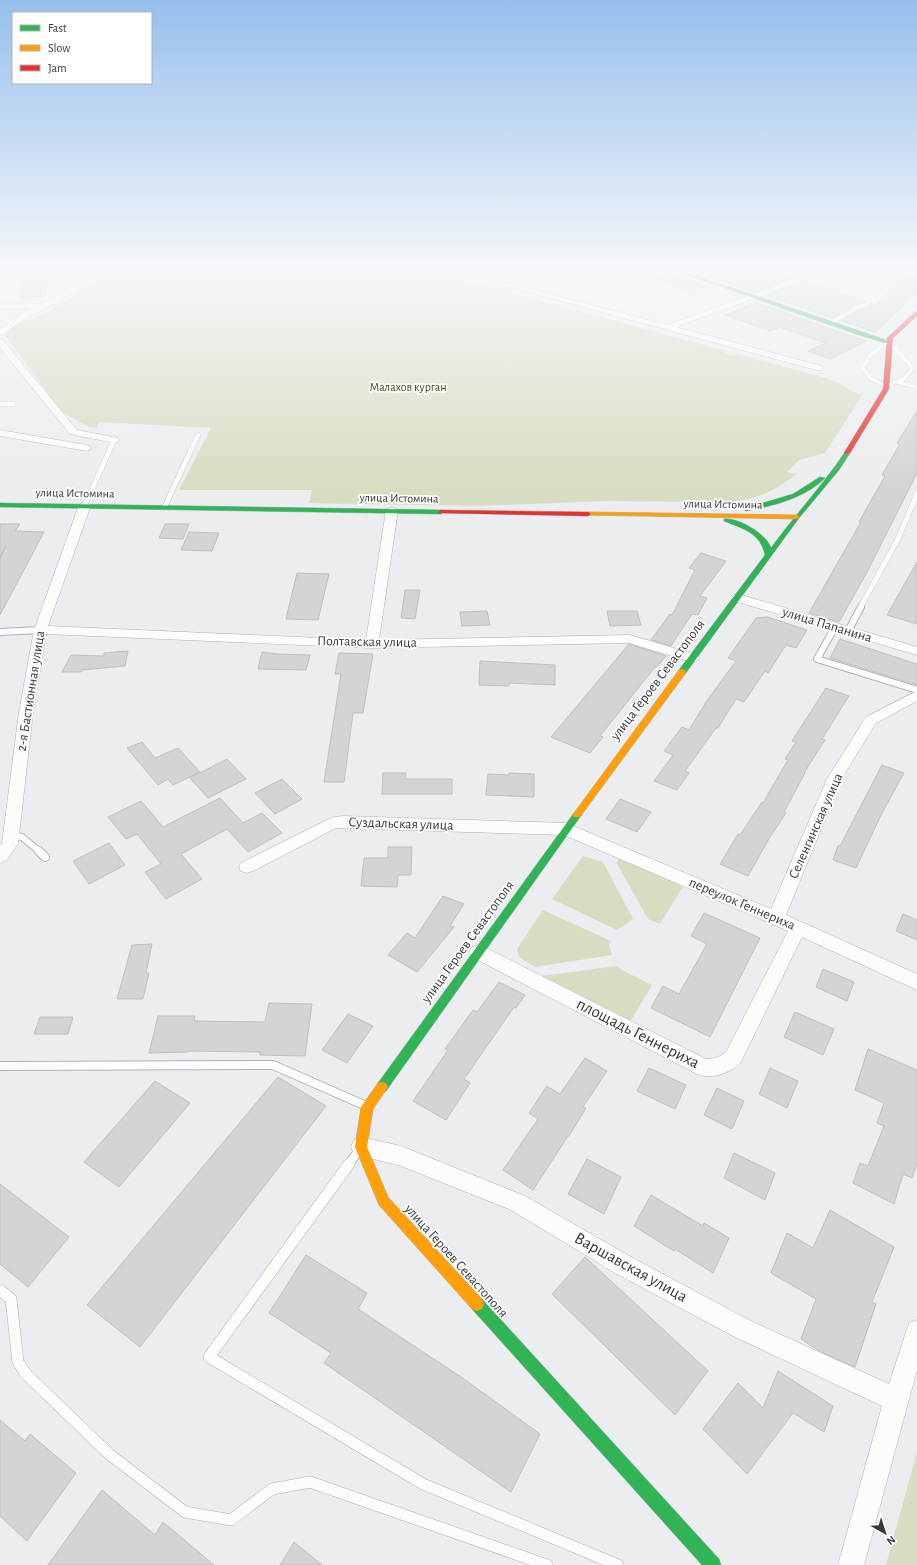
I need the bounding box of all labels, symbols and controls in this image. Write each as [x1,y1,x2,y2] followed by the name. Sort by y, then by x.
[12,12,152,84] legend
[48,22,67,34] text: Fast
[48,42,70,54] text: Slow
[48,62,67,74] text: Jam
[369,381,447,394] park label: Малахов курган
[34,486,115,501] street label: улица Истомина
[358,491,439,506] street label: улица Истомина
[682,497,763,512] street label: улица Истомина
[780,604,874,645] street label: улица Папанина
[608,617,708,744] street label: улица Героев Севастополя
[15,629,48,752] street label: 2-я Бастионная улица
[317,634,418,650] street label: Полтавская улица
[786,771,846,881] street label: Селенгинская улица
[348,815,454,833] street label: Суздальская улица
[687,875,798,933] street label: переулок Геннериха
[419,878,517,1006] street label: улица Героев Севастополя
[574,995,702,1071] street label: площадь Геннериха
[401,1201,510,1320] street label: улица Героев Севастополя
[571,1229,691,1306] street label: Варшавская улица
[865,1513,905,1553] north arrow
[885,1534,897,1547] text: N

